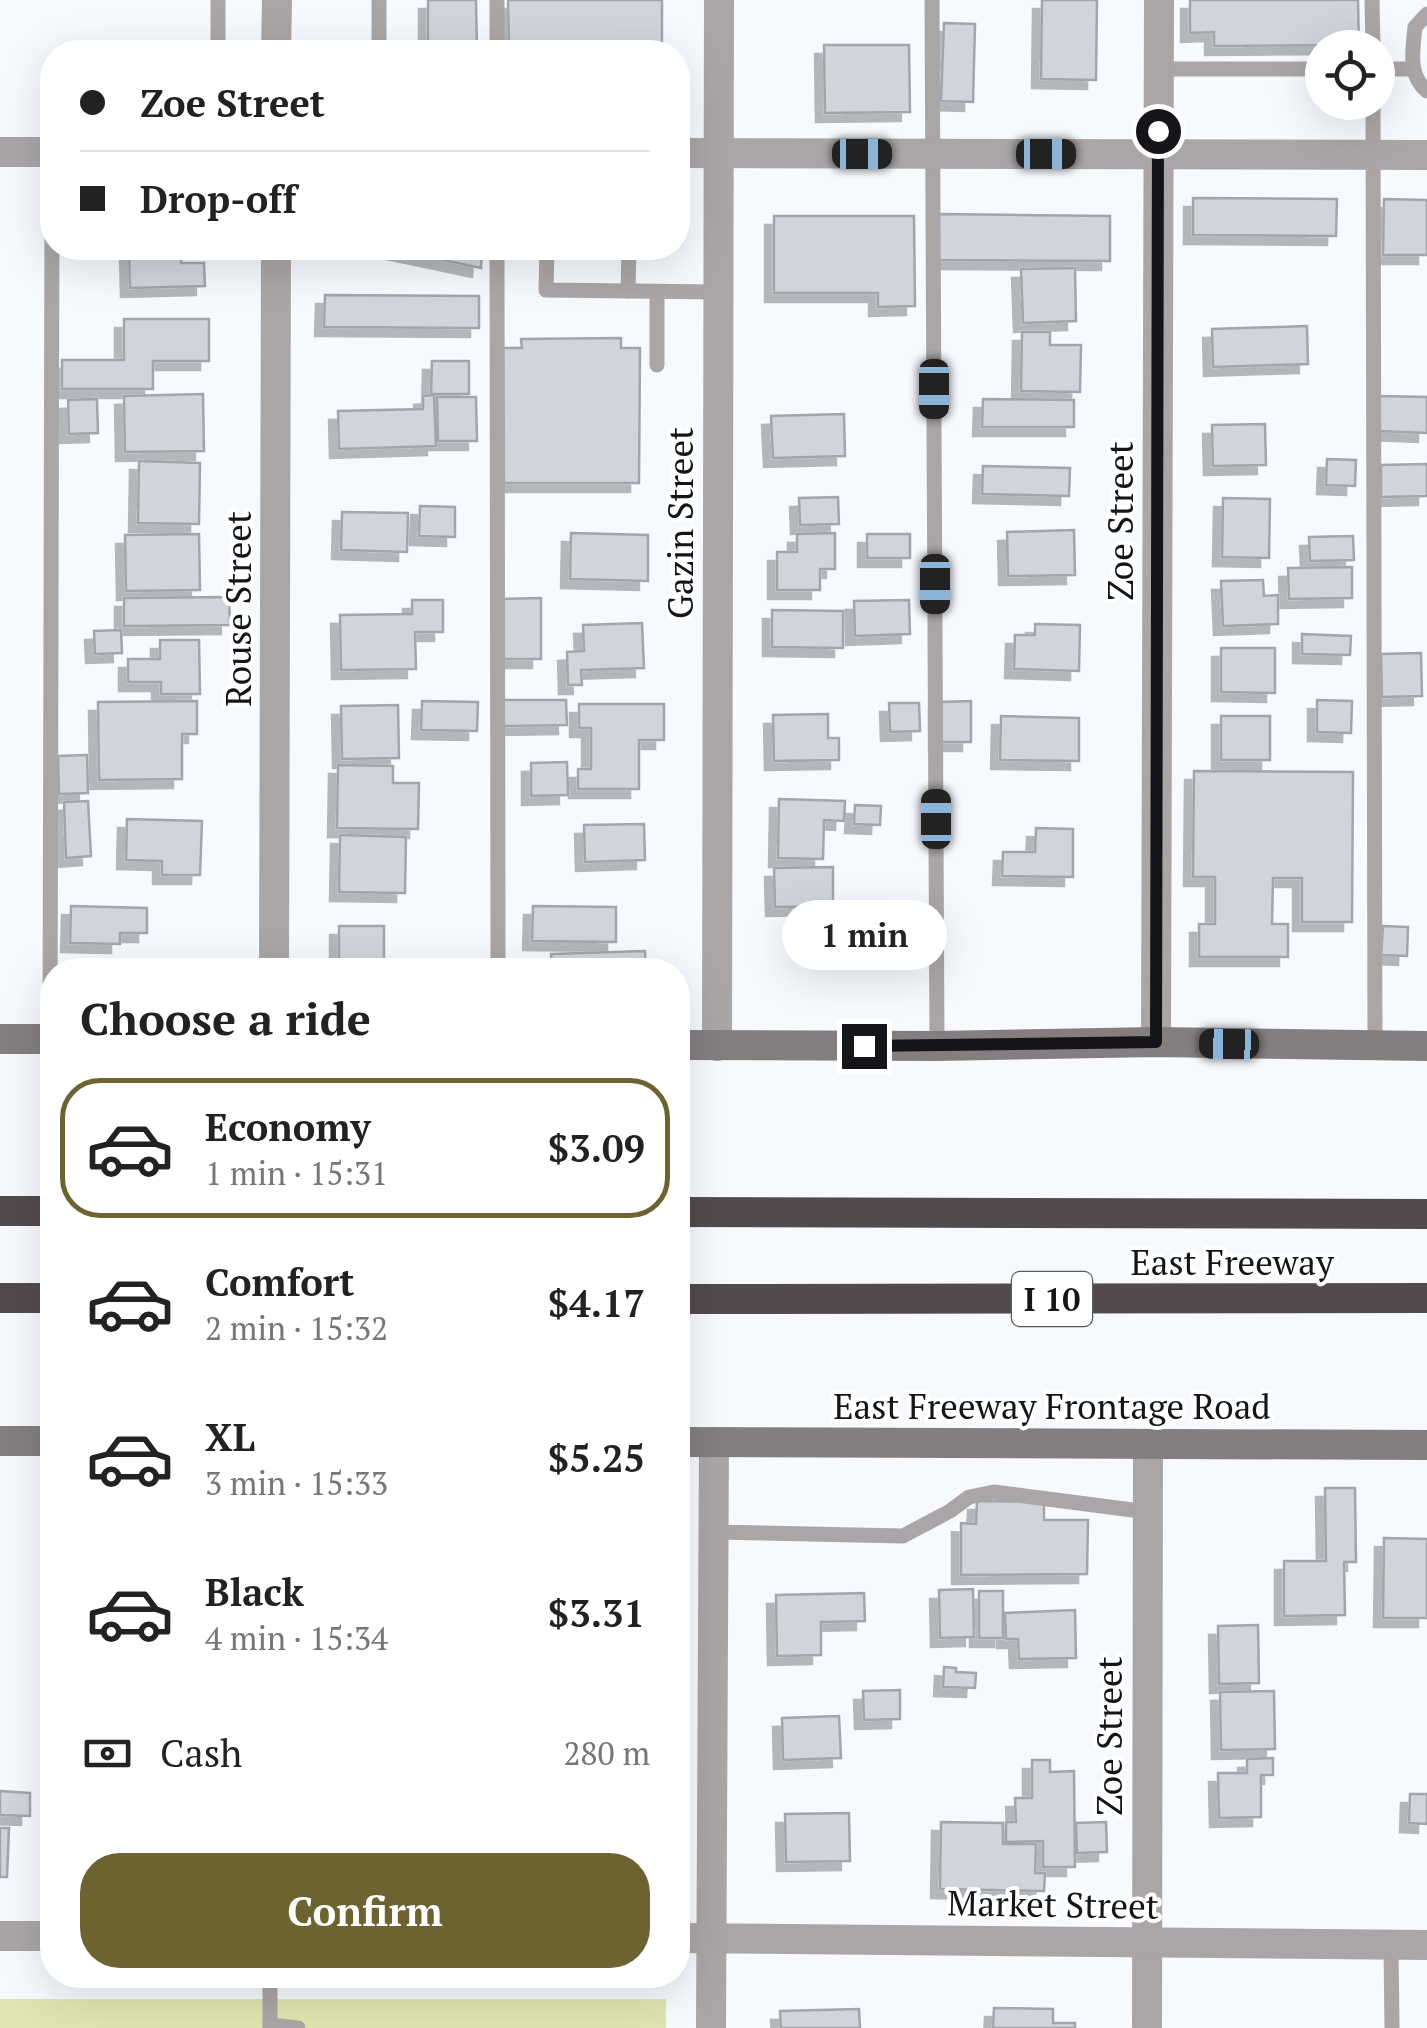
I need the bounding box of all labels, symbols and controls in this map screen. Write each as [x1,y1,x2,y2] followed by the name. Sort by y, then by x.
[1305,30,1395,120] map controls
[1305,30,1395,120] button: locate
[140,78,325,128] text: Zoe Street
[1136,109,1181,154] route start
[832,139,892,169] car
[1016,139,1076,169] car
[140,174,297,224] text: Drop-off
[919,359,949,419] car
[657,427,703,619] street label: Gazin Street
[1097,441,1143,601] street label: Zoe Street
[215,511,261,707] street label: Rouse Street
[920,554,950,614] car
[921,789,951,849] car
[782,901,946,971] callout: 1 min
[821,914,908,956] text: 1 min
[80,988,371,1048] text: Choose a ride
[842,1024,887,1069] route end
[1199,1028,1259,1060] car
[205,1102,371,1152] text: Economy
[85,1103,175,1193] icon: car
[548,1123,645,1173] text: $3.09
[205,1152,388,1194] text: 1 min · 15:31
[1130,1239,1335,1285] street label: East Freeway
[205,1257,354,1307] text: Comfort
[85,1258,175,1348] icon: car
[1012,1272,1092,1326] road number: I 10
[548,1278,645,1328] text: $4.17
[205,1307,388,1349] text: 2 min · 15:32
[833,1383,1271,1429] street label: East Freeway Frontage Road
[205,1412,255,1462] text: XL
[85,1413,175,1503] icon: car
[548,1433,645,1483] text: $5.25
[205,1462,388,1504] text: 3 min · 15:33
[205,1567,304,1617] text: Black
[85,1568,175,1658] icon: car
[548,1588,645,1638] text: $3.31
[205,1617,388,1659] text: 4 min · 15:34
[1086,1656,1132,1816] street label: Zoe Street
[80,1726,135,1781] icon: cash
[160,1728,242,1778] text: Cash
[563,1732,650,1774] text: 280 m
[80,1853,650,1968] button: Confirm
[947,1879,1159,1929] street label: Market Street

